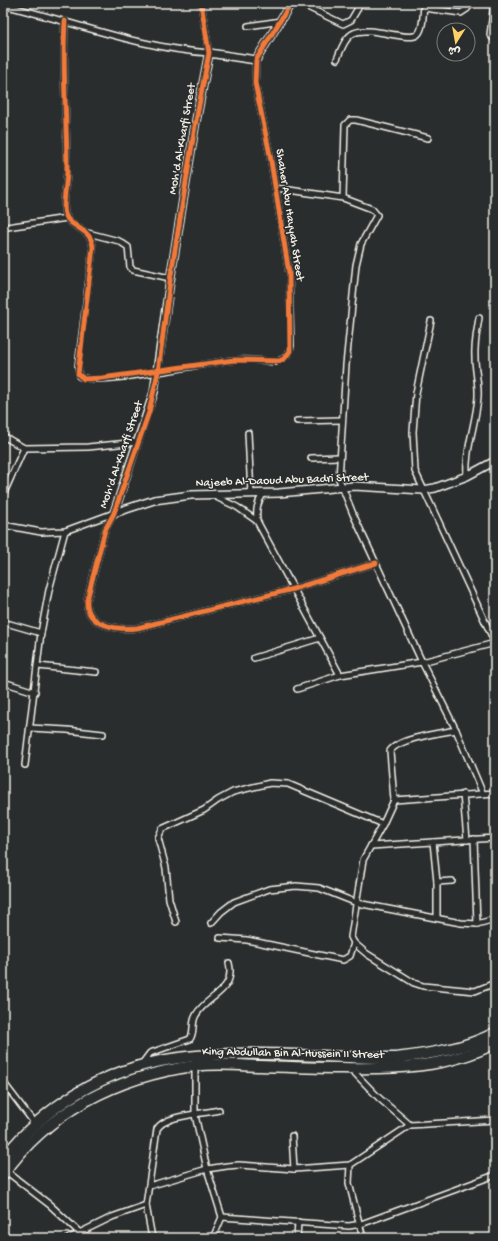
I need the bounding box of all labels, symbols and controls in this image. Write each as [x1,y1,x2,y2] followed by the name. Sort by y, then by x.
[436,22,476,62] north arrow
[447,43,462,57] text: ش
[166,81,200,196] street label: Moh'd Al-Kharfi Street
[272,148,307,283] street label: Shaher Abu Hayyah Street
[97,399,147,510] street label: Moh'd Al-Kharfi Street
[195,471,370,491] street label: Najeeb Al-Daoud Abu Badri Street
[202,1045,385,1063] street label: King Abdullah Bin Al-Hussein II Street

